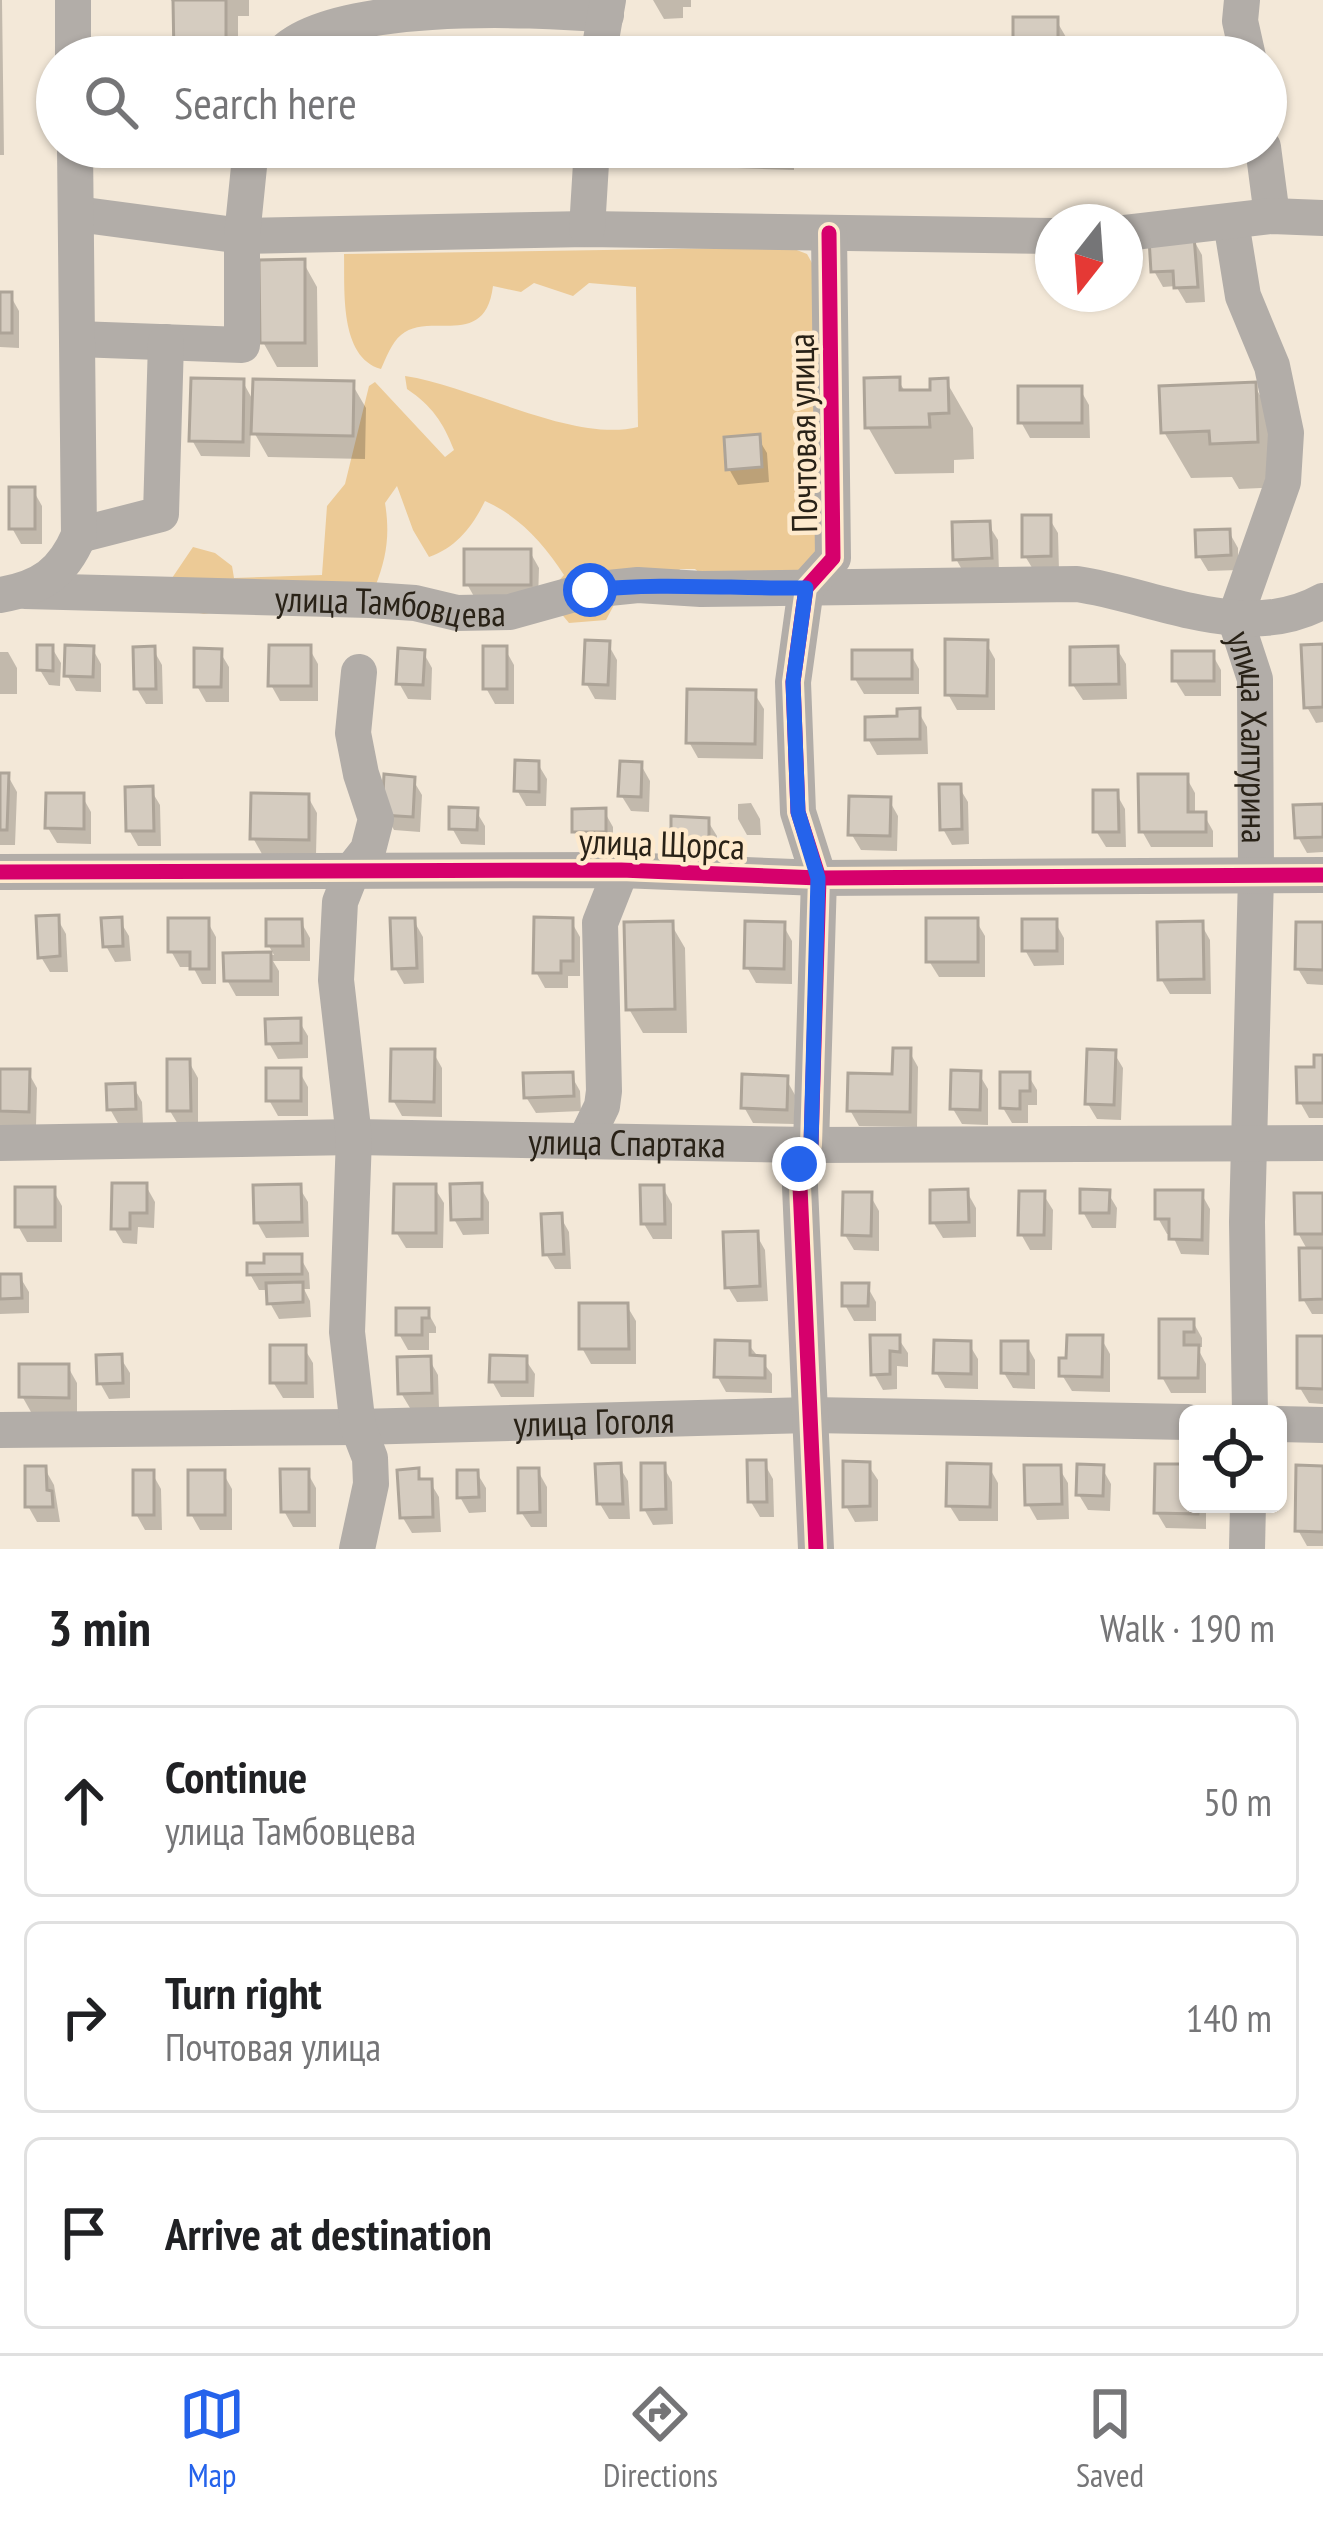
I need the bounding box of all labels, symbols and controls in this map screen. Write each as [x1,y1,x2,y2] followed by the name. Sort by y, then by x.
[36,36,1287,168] search box
[78,69,144,135] icon: search
[174,73,357,131] text: Search here
[1035,204,1143,312] north arrow
[777,333,827,533] street label: Почтовая улица
[563,563,617,617] route start
[274,574,506,637] street label: улица Тамбовцева
[1217,624,1279,844] street label: улица Халтурина
[578,817,746,869] street label: улица Щорса
[528,1117,726,1167] street label: улица Спартака
[772,1137,826,1191] route end
[513,1395,675,1446] street label: улица Гоголя
[1179,1405,1287,1513] map controls
[1179,1405,1287,1513] button: locate
[48,1594,151,1660] text: 3 min
[1100,1602,1275,1653] text: Walk · 190 m
[165,1747,307,1805] text: Continue
[51,1768,117,1834] icon: ahead
[1203,1776,1272,1827] text: 50 m
[165,1805,416,1856] text: улица Тамбовцева
[165,1963,322,2021] text: Turn right
[51,1984,117,2050] icon: right
[1186,1992,1272,2043] text: 140 m
[165,2021,381,2072] text: Почтовая улица
[51,2200,117,2266] icon: arrive
[165,2204,492,2262] text: Arrive at destination
[179,2381,245,2496] tab: Map
[603,2381,718,2496] tab: Directions
[1076,2381,1144,2496] tab: Saved

